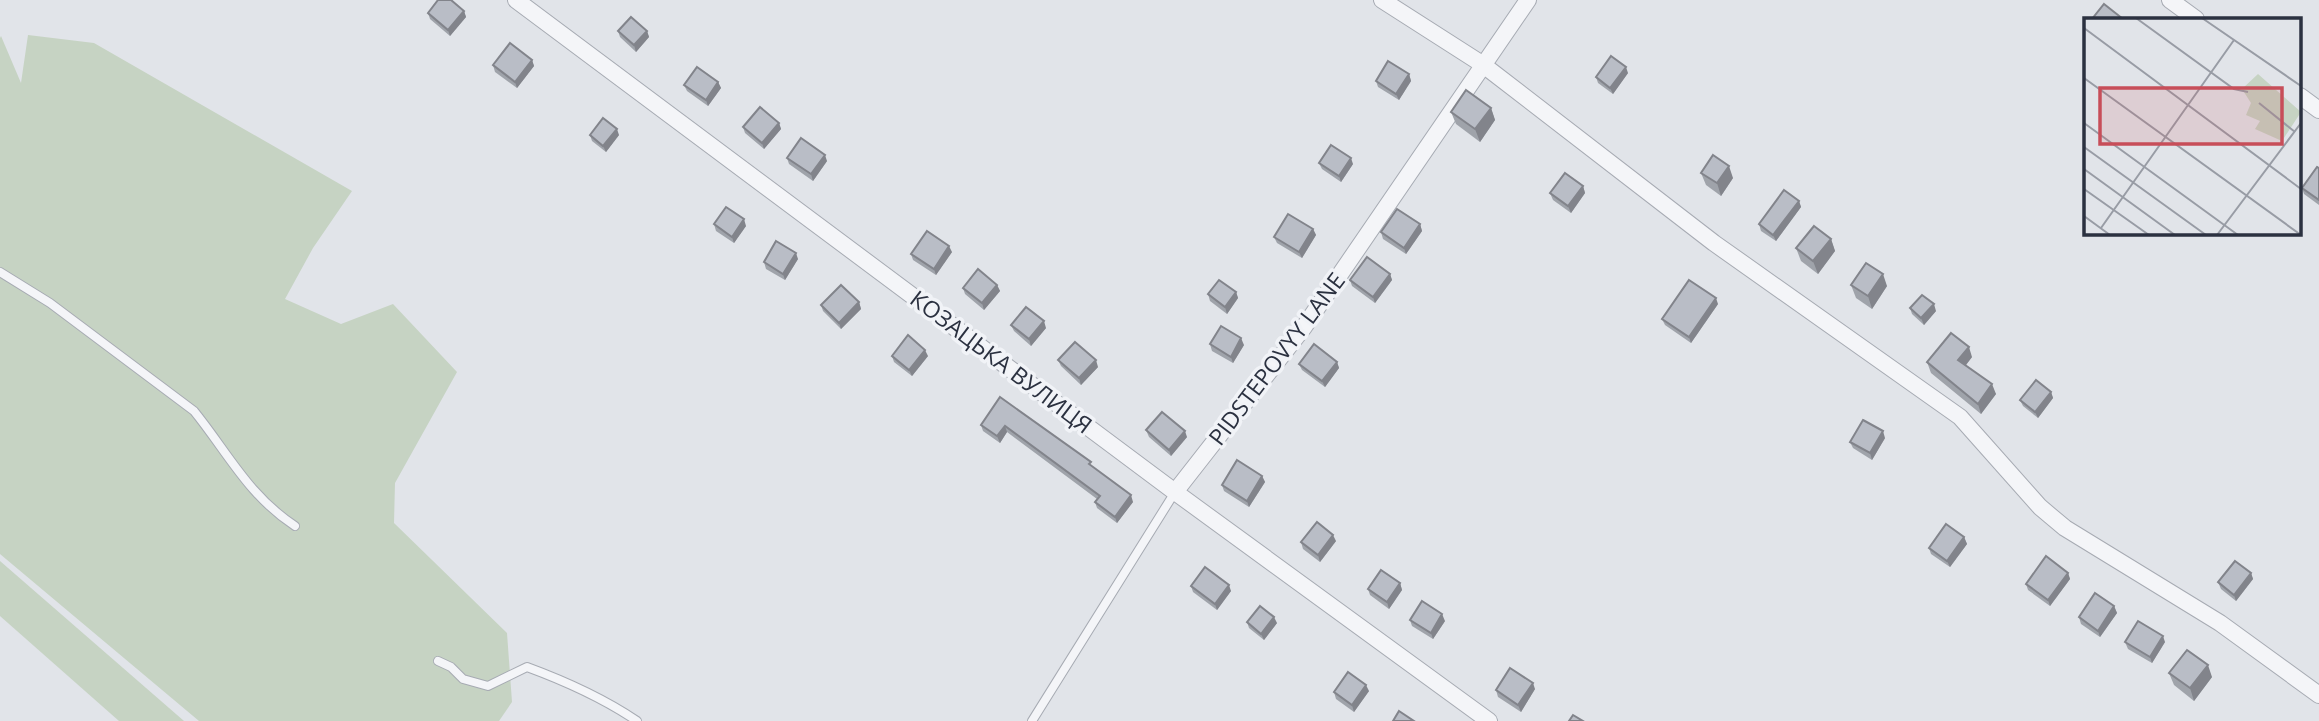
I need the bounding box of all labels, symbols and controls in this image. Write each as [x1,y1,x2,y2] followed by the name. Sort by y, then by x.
[2084,18,2302,234] inset map
[1201,265,1352,451] street label: PIDSTEPOVYY LANE
[904,282,1099,440] street label: КОЗАЦЬКА ВУЛИЦЯ

